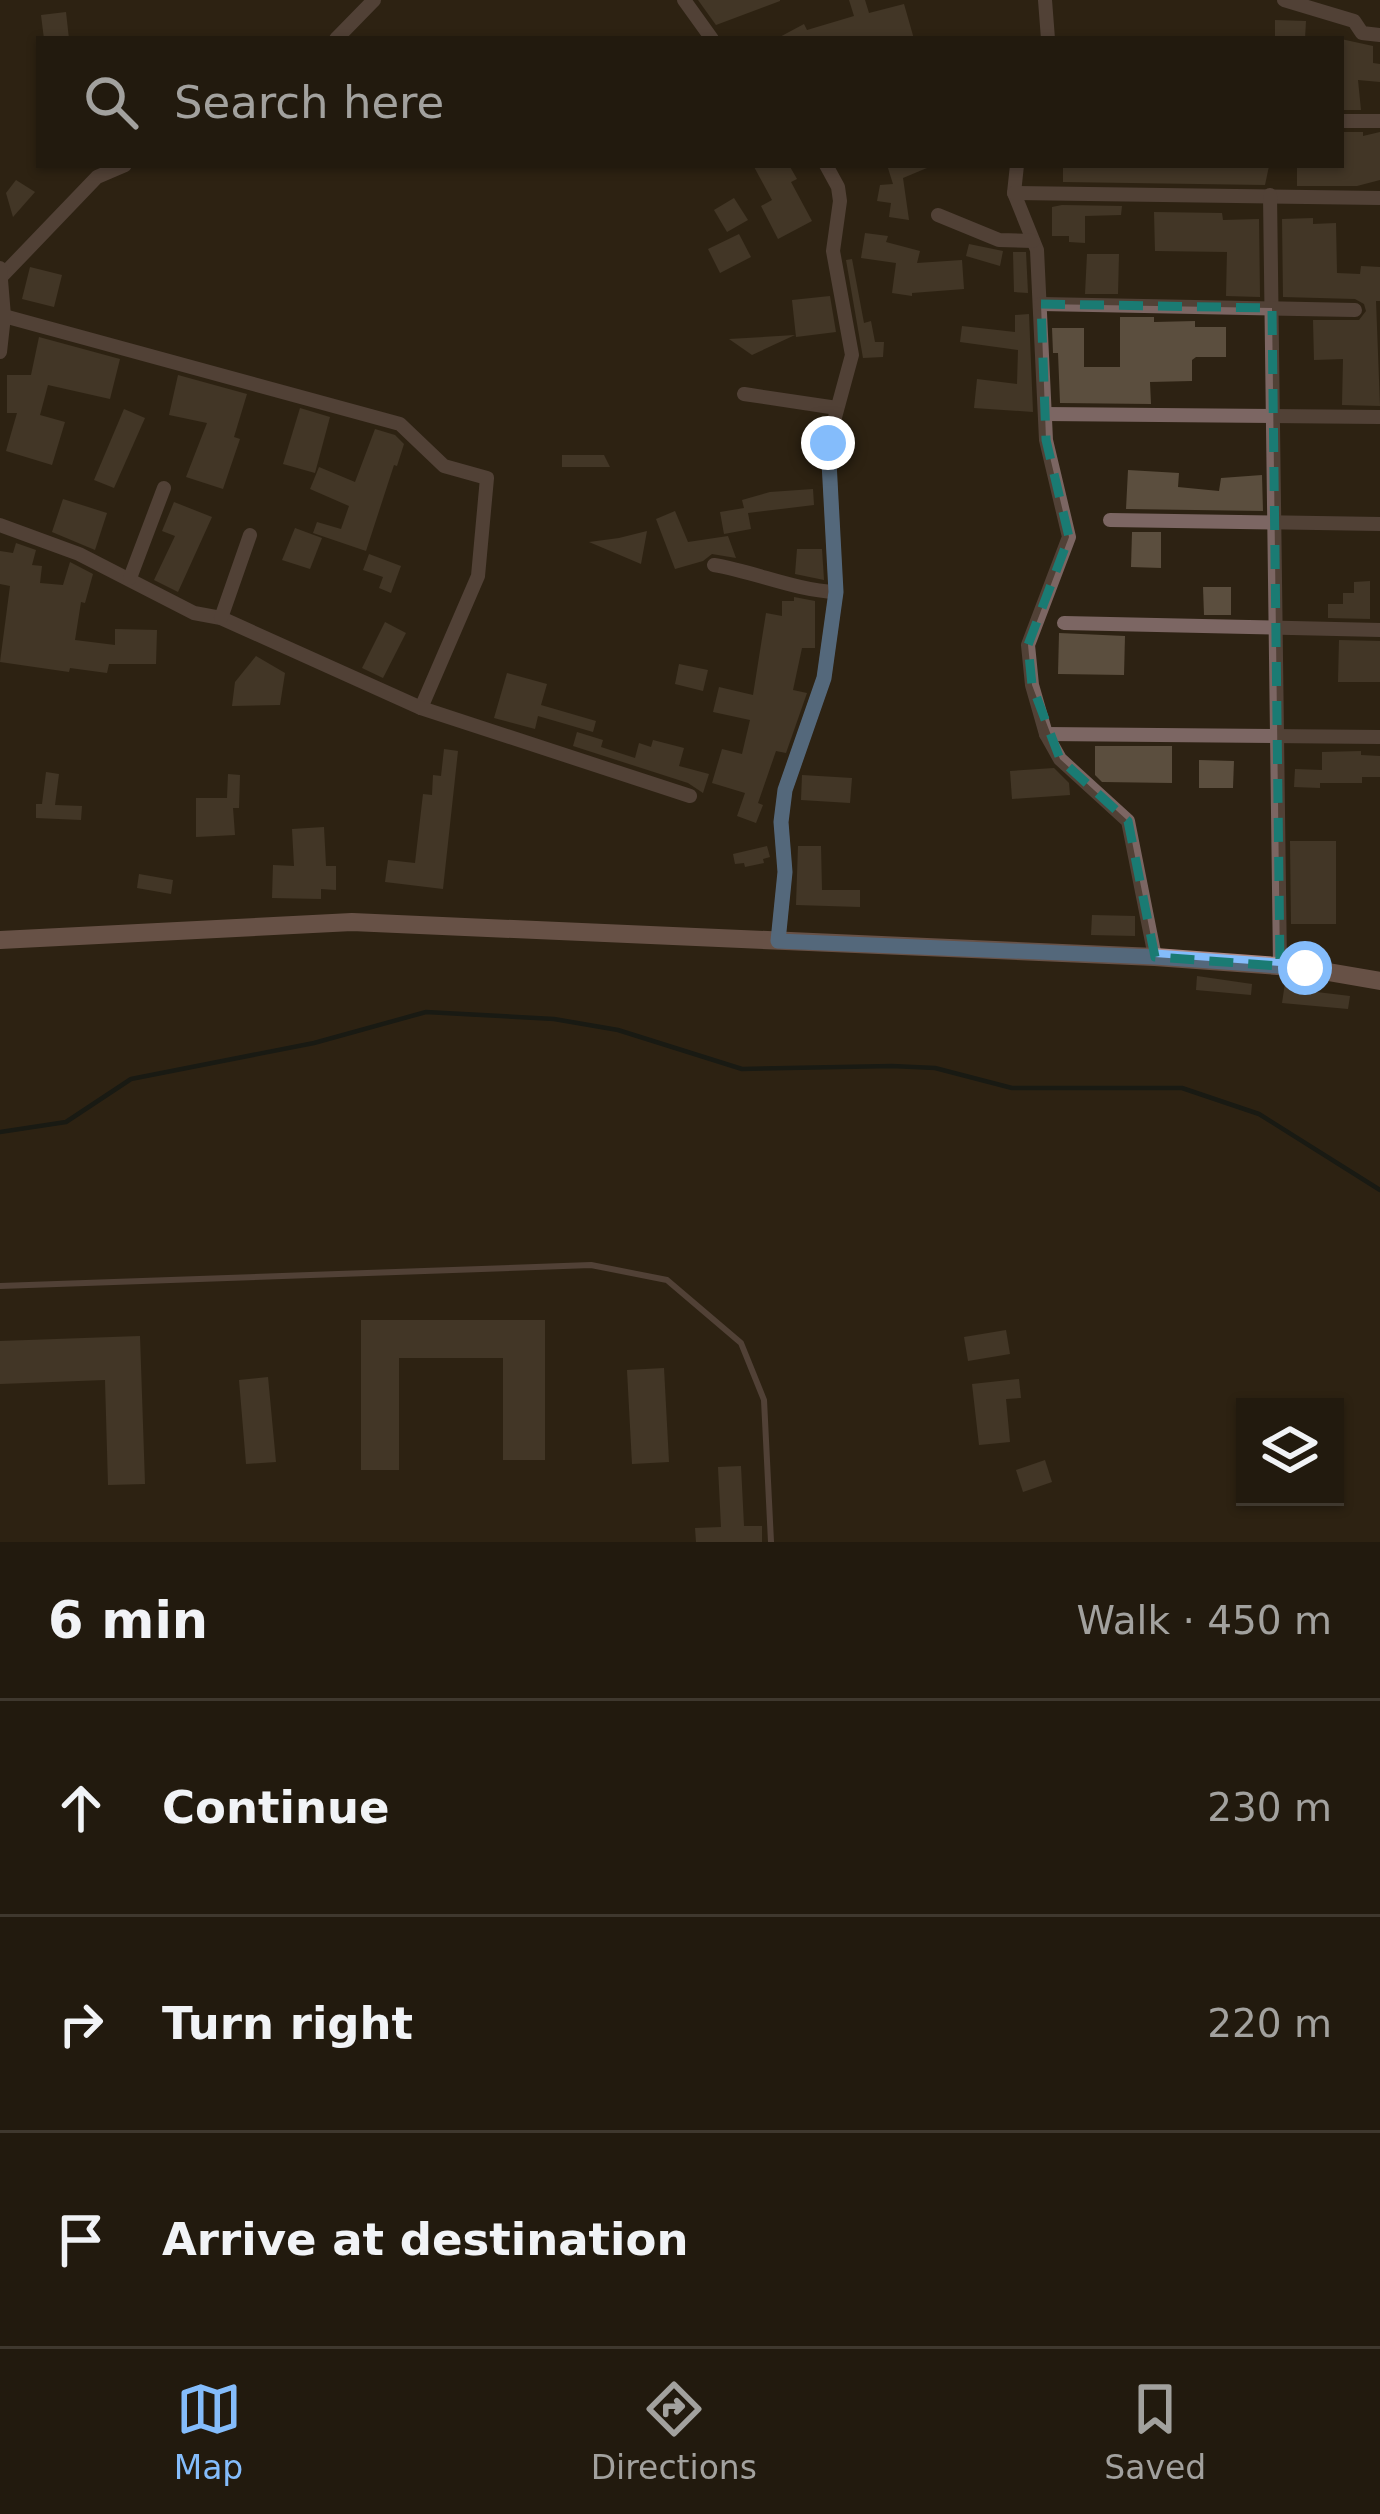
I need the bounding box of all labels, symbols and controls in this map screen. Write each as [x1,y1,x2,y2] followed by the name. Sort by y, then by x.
[36,36,1344,168] search box
[78,69,144,135] icon: search
[174,76,444,129] text: Search here
[801,416,855,470] route end
[1278,941,1332,995] route start
[1236,1398,1344,1506] map controls
[1236,1398,1344,1506] button: layers
[48,1591,208,1650] text: 6 min
[1077,1598,1332,1643] text: Walk · 450 m
[48,1775,114,1841] icon: ahead
[162,1781,390,1834] text: Continue
[1207,1785,1332,1830] text: 230 m
[48,1991,114,2057] icon: right
[162,1997,413,2050] text: Turn right
[1207,2001,1332,2046] text: 220 m
[48,2207,114,2273] icon: arrive
[162,2213,688,2266] text: Arrive at destination
[174,2376,243,2487] tab: Map
[591,2376,757,2487] tab: Directions
[1104,2376,1206,2487] tab: Saved

